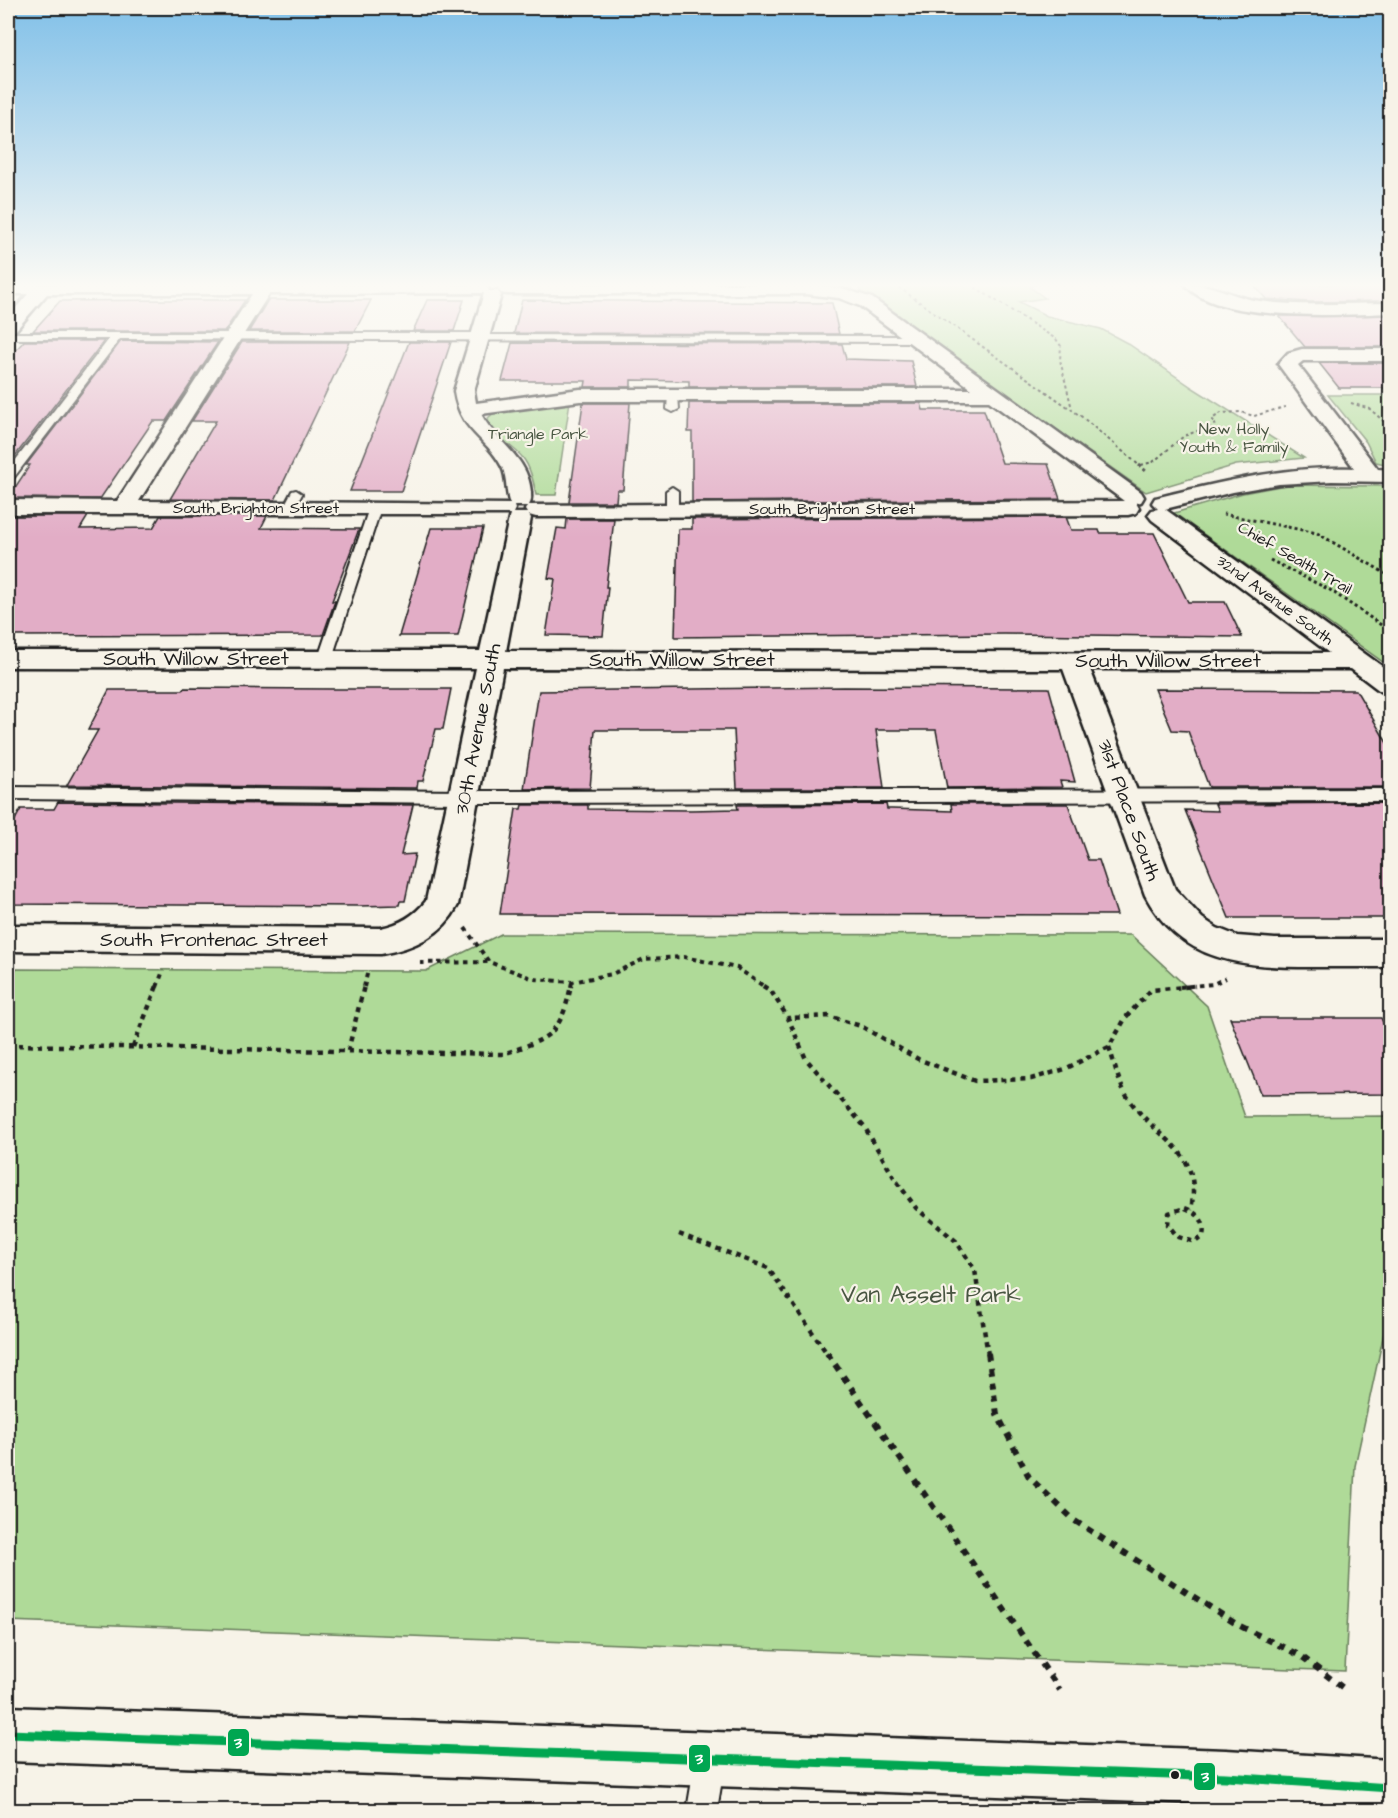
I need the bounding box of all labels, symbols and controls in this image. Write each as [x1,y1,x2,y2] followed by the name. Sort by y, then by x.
[1180,418,1289,459] park label: New Holly Youth & Family
[488,423,588,446] park label: Triangle Park
[173,497,340,520] street label: South Brighton Street
[749,498,916,521] street label: South Brighton Street
[1234,516,1356,600] street label: Chief Sealth Trail
[1212,550,1338,650] street label: 32nd Avenue South
[448,641,508,817] street label: 30th Avenue South
[103,645,289,673] street label: South Willow Street
[589,646,775,674] street label: South Willow Street
[1075,647,1261,675] street label: South Willow Street
[1090,735,1168,885] street label: 31st Place South
[100,926,328,954] street label: South Frontenac Street
[841,1278,1021,1312] park label: Van Asselt Park
[227,1728,250,1757] line badge: 3
[233,1732,243,1754] text: 3
[688,1744,711,1773] line badge: 3
[694,1748,704,1770] text: 3
[1193,1762,1216,1791] line badge: 3
[1200,1766,1210,1788] text: 3
[1169,1769,1181,1781] unlabelled marker

